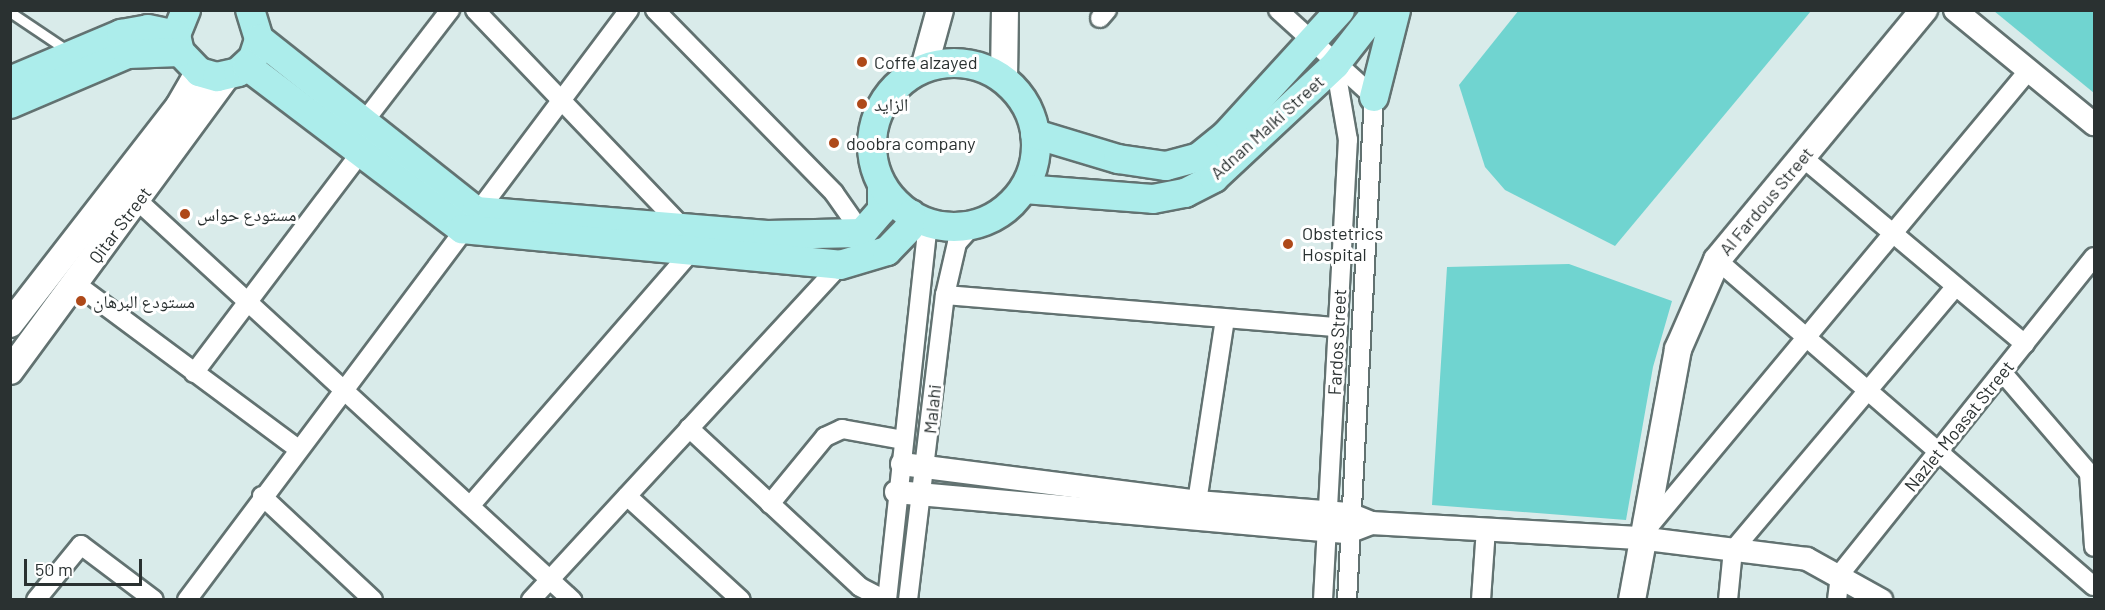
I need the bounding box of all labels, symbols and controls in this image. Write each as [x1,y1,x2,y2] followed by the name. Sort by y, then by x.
[874,51,978,73] place label: Coffe alzayed
[855,55,869,69] marker: Coffe alzayed
[1206,70,1328,184] street label: Adnan Malki Street
[874,93,908,115] place label: الزايد
[855,97,869,111] marker: الزايد
[846,132,976,154] place label: doobra company
[827,136,841,150] marker: doobra company
[1714,142,1818,260] street label: Al Fardous Street
[84,183,156,267] street label: Qitar Street
[197,203,296,225] place label: مستودع حواس
[178,207,192,221] marker: مستودع حواس
[1302,223,1383,266] place label: Obstetrics Hospital
[1279,235,1297,253] marker: Obstetrics Hospital
[1323,288,1351,396] street label: Fardos Street
[93,290,195,312] place label: مستودع البرهان
[74,294,88,308] marker: مستودع البرهان
[1900,356,2018,496] street label: Nazlet Moasat Street
[919,383,945,435] street label: Malahi
[27,547,146,585] scale bar
[35,558,73,580] text: 50 m

